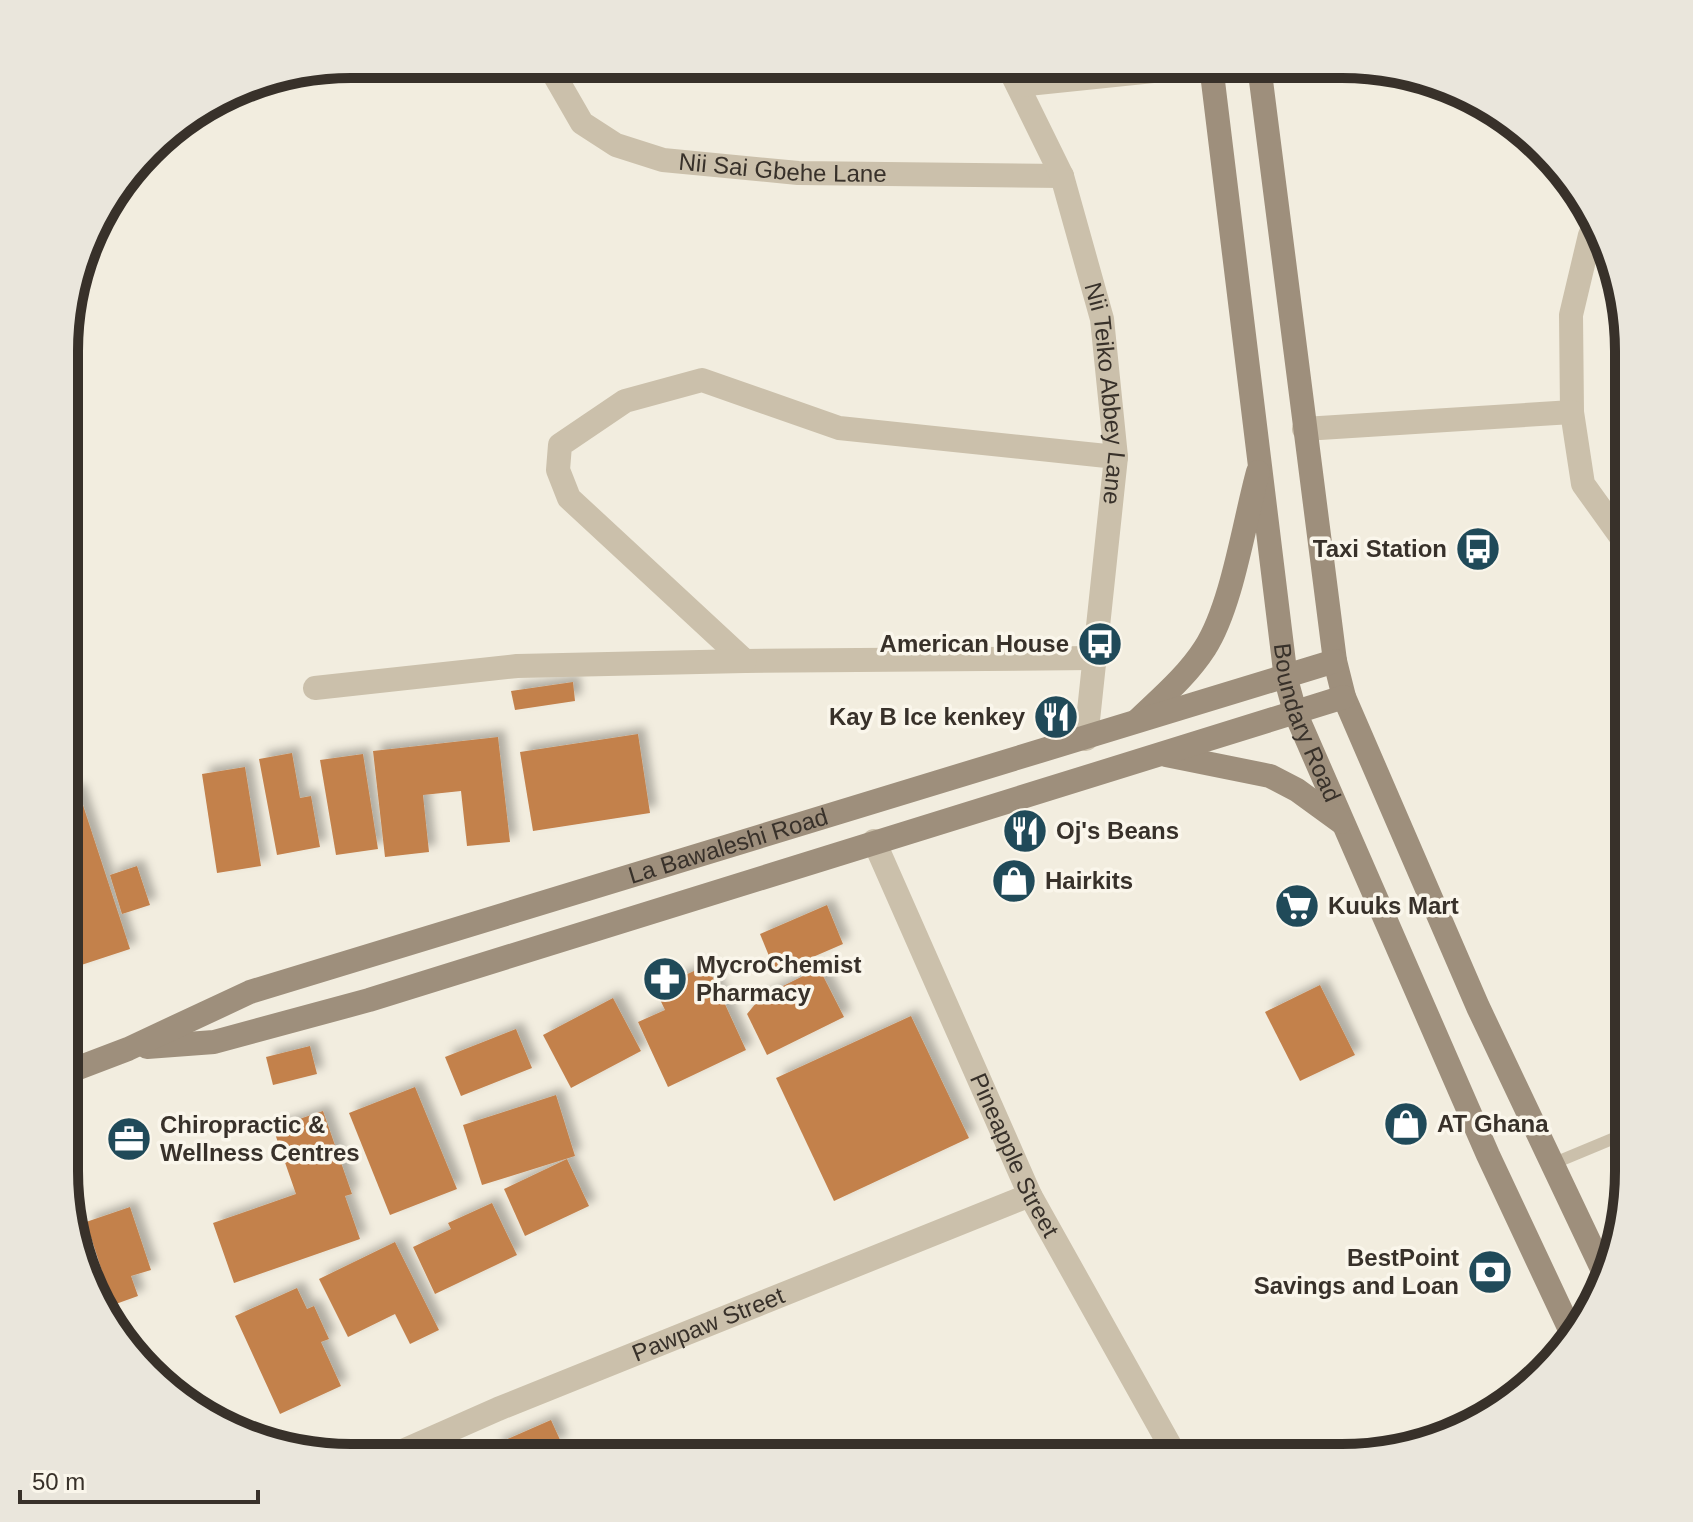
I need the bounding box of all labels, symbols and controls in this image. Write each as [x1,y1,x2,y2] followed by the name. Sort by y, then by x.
[678,148,887,187] street label: Nii Sai Gbehe Lane
[1079,279,1131,506] street label: Nii Teiko Abbey Lane
[1454,525,1502,573] bus stop icon: Taxi Station
[1313,535,1447,562] place label: Taxi Station
[1076,620,1124,668] bus stop icon: American House
[880,630,1069,657] place label: American House
[1269,642,1346,806] street label: Boundary Road
[1032,693,1080,741] restaurant icon: Kay B Ice kenkey
[829,703,1026,730] place label: Kay B Ice kenkey
[625,803,831,889] street label: La Bawaleshi Road
[1001,807,1049,855] restaurant icon: Oj's Beans
[1056,817,1179,844] place label: Oj's Beans
[990,857,1038,905] shop icon: Hairkits
[1045,867,1133,894] place label: Hairkits
[1273,882,1321,930] supermarket icon: Kuuks Mart
[1328,892,1459,919] place label: Kuuks Mart
[696,951,861,1006] place label: MycroChemist Pharmacy
[641,955,689,1003] pharmacy icon: MycroChemist Pharmacy
[965,1069,1065,1242] street label: Pineapple Street
[1382,1100,1430,1148] shop icon: AT Ghana
[1437,1110,1549,1137] place label: AT Ghana
[160,1111,360,1166] place label: Chiropractic & Wellness Centres
[105,1115,153,1163] office icon: Chiropractic & Wellness Centres
[1254,1244,1459,1299] place label: BestPoint Savings and Loan
[1466,1248,1514,1296] bank icon: BestPoint Savings and Loan
[628,1281,788,1367] street label: Pawpaw Street
[20,1454,258,1504] scale bar
[32,1468,85,1495] text: 50 m

